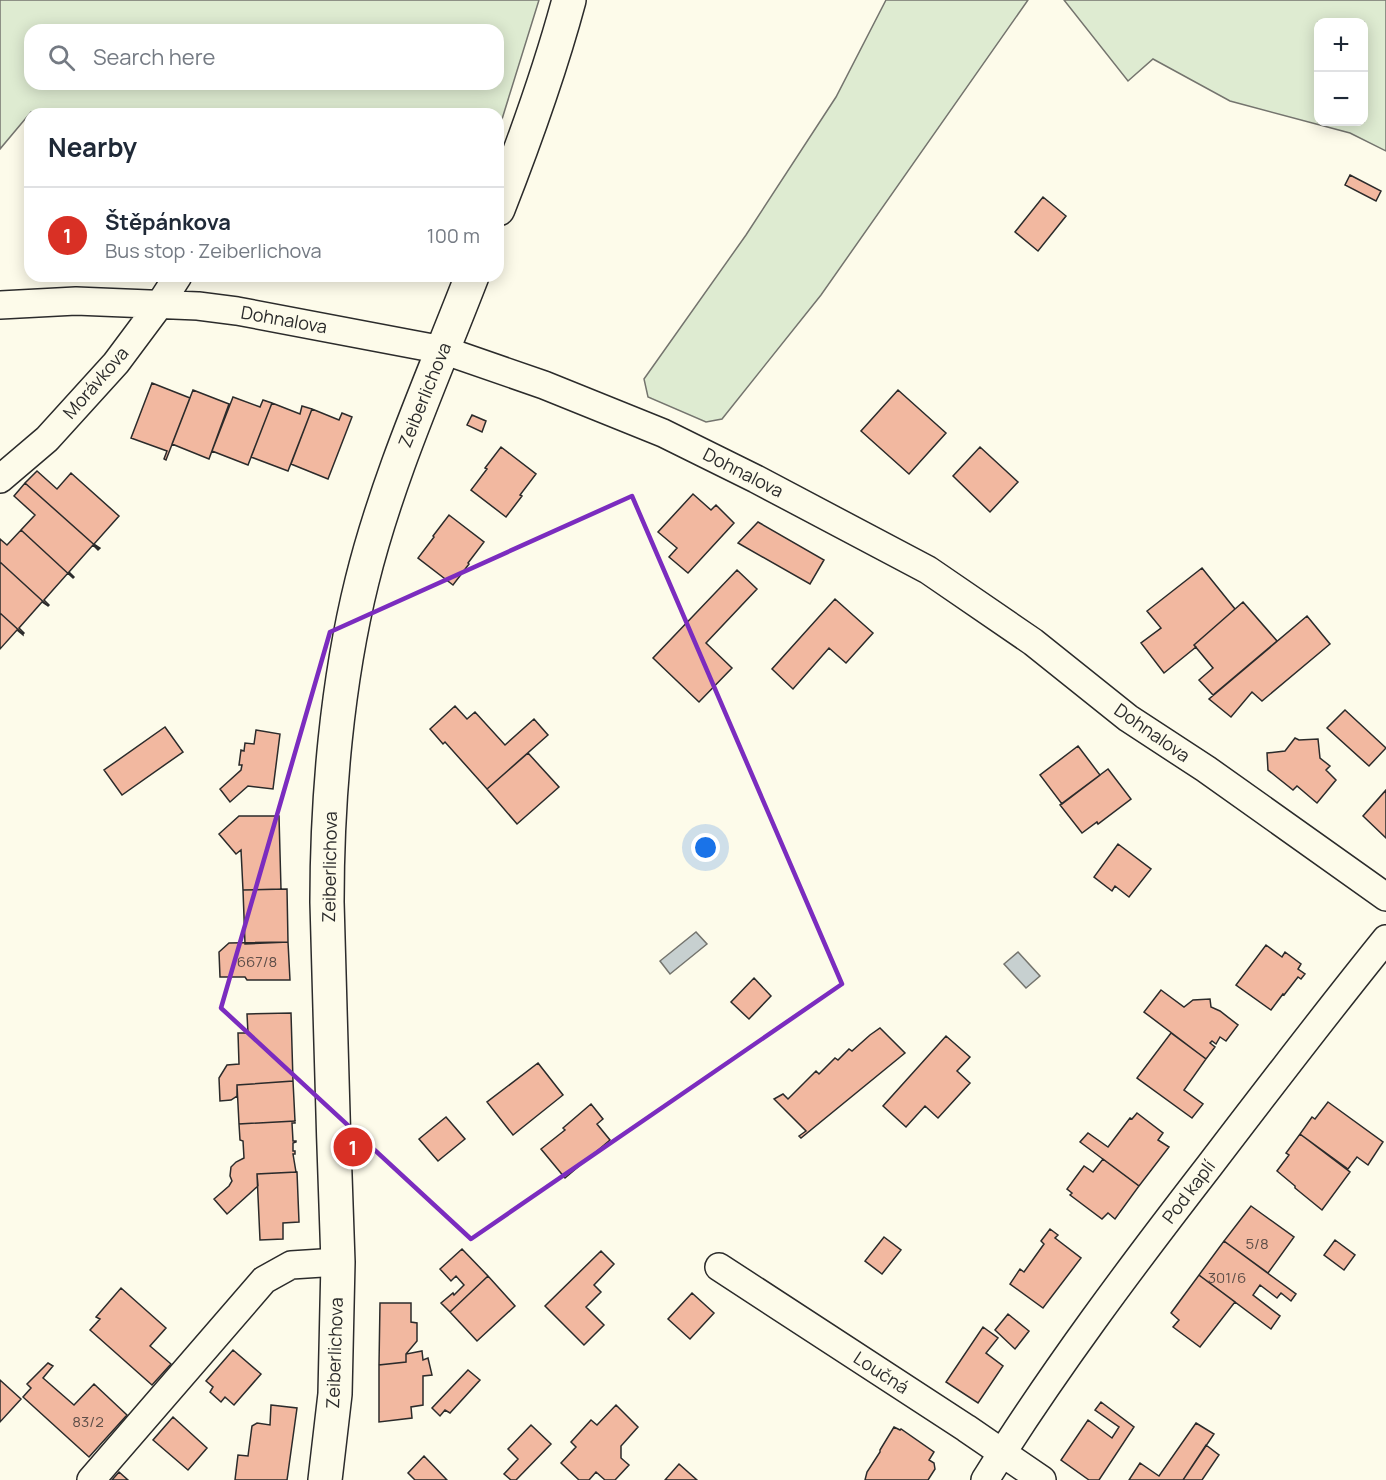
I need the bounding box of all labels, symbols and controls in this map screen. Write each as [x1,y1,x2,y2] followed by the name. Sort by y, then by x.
[1314,18,1368,126] map controls
[1314,18,1368,72] button: +
[24,24,504,90] search box
[45,41,78,74] icon: search
[93,42,215,72] text: Search here
[1314,72,1368,126] button: −
[48,129,137,165] text: Nearby
[105,207,231,237] text: Štěpánkova
[63,222,72,249] text: 1
[427,222,480,249] text: 100 m
[105,237,322,264] text: Bus stop · Zeiberlichova
[239,300,329,338] street label: Dohnalova
[392,338,456,451] street label: Zeiberlichova
[57,341,133,424] street label: Morávkova
[699,442,788,503] street label: Dohnalova
[1110,697,1195,767] street label: Dohnalova
[316,811,342,923] street label: Zeiberlichova
[691,833,720,862] your location
[237,951,277,972] house number: 667/8
[334,1124,372,1170] pin: 1
[1156,1155,1220,1228] street label: Pod kaplí
[1245,1233,1269,1254] house number: 5/8
[1208,1267,1246,1288] house number: 301/6
[320,1297,348,1409] street label: Zeiberlichova
[849,1345,914,1399] street label: Loučná
[72,1411,104,1432] house number: 83/2

